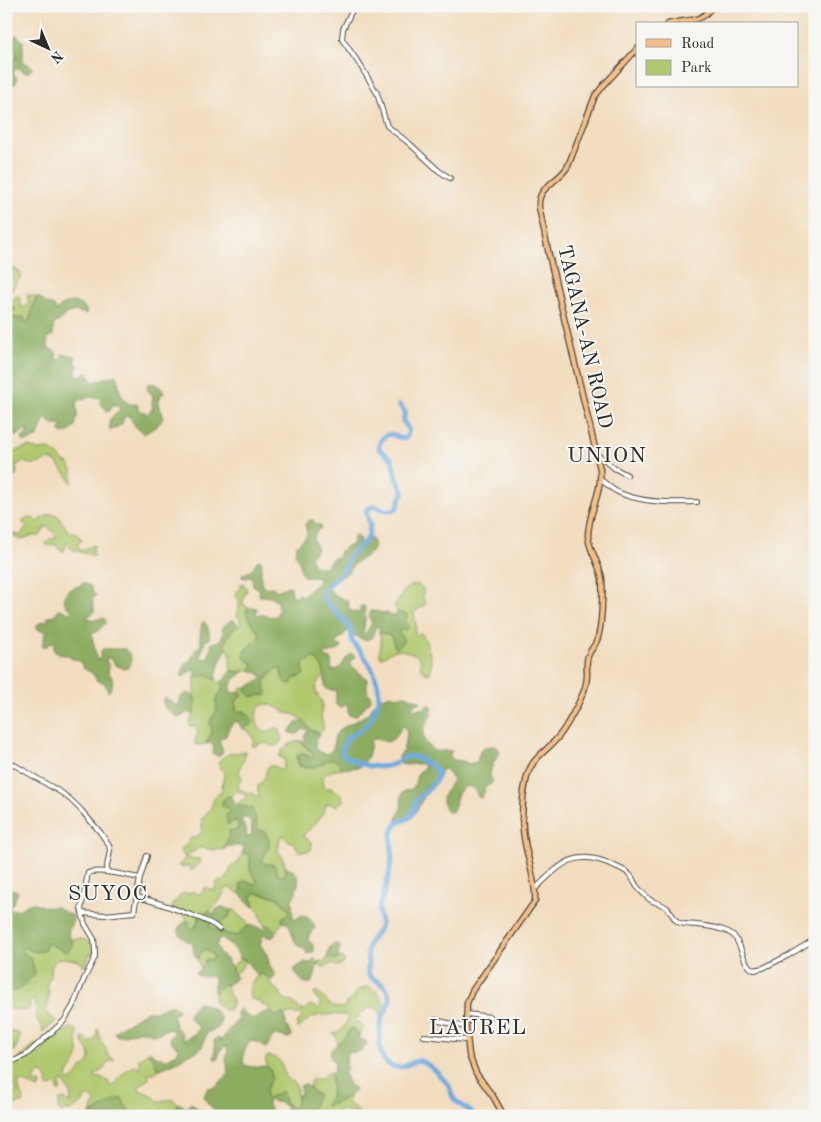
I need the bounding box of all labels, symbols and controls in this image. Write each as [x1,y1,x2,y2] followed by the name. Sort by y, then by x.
[22,22,72,72] north arrow
[636,22,798,88] legend
[681,37,715,52] text: Road
[47,48,65,66] text: N
[681,61,712,76] text: Park
[553,243,615,431] street label: TAGANA-AN ROAD
[567,445,647,467] district label: UNION
[68,883,148,905] district label: SUYOC
[429,1017,527,1039] district label: LAUREL

